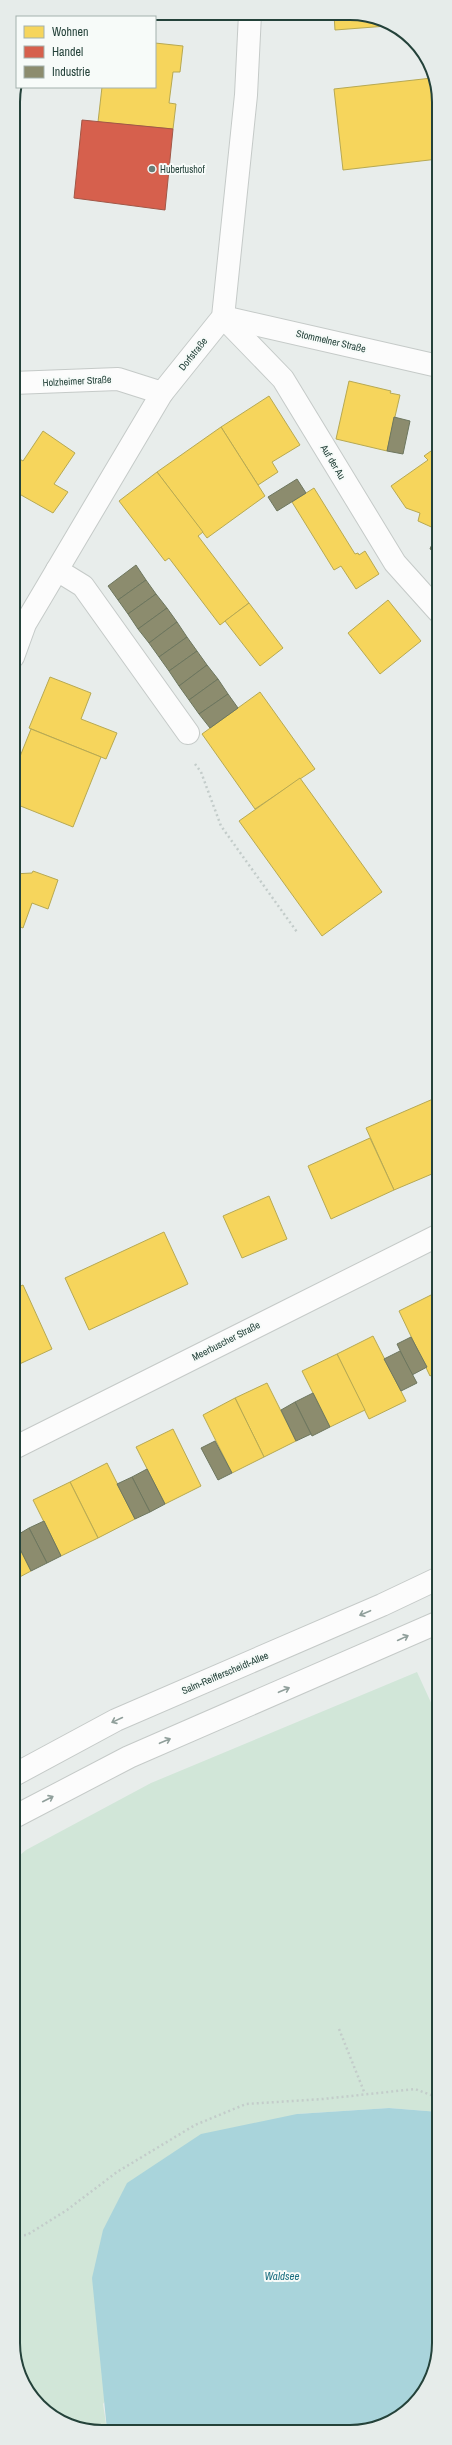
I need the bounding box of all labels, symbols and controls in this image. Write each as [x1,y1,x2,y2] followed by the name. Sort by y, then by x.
[16,16,156,88] legend
[52,24,88,40] text: Wohnen
[52,44,83,60] text: Handel
[52,64,90,80] text: Industrie
[160,163,205,176] place label: Hubertushof
[147,164,157,174] marker: Hubertushof
[295,327,368,355] street label: Stommelner Straße
[176,335,211,373] street label: Dorfstraße
[42,373,112,389] street label: Holzheimer Straße
[317,441,348,482] street label: Auf der Au
[190,1318,263,1364] street label: Meerbuscher Straße
[360,1609,372,1617] one-way arrow
[397,1634,409,1641] one-way arrow
[180,1649,271,1697] street label: Salm-Reifferscheidt-Allee
[278,1686,290,1693] one-way arrow
[112,1717,124,1724] one-way arrow
[158,1737,170,1745] one-way arrow
[42,1795,54,1802] one-way arrow
[265,2269,299,2283] water label: Waldsee

